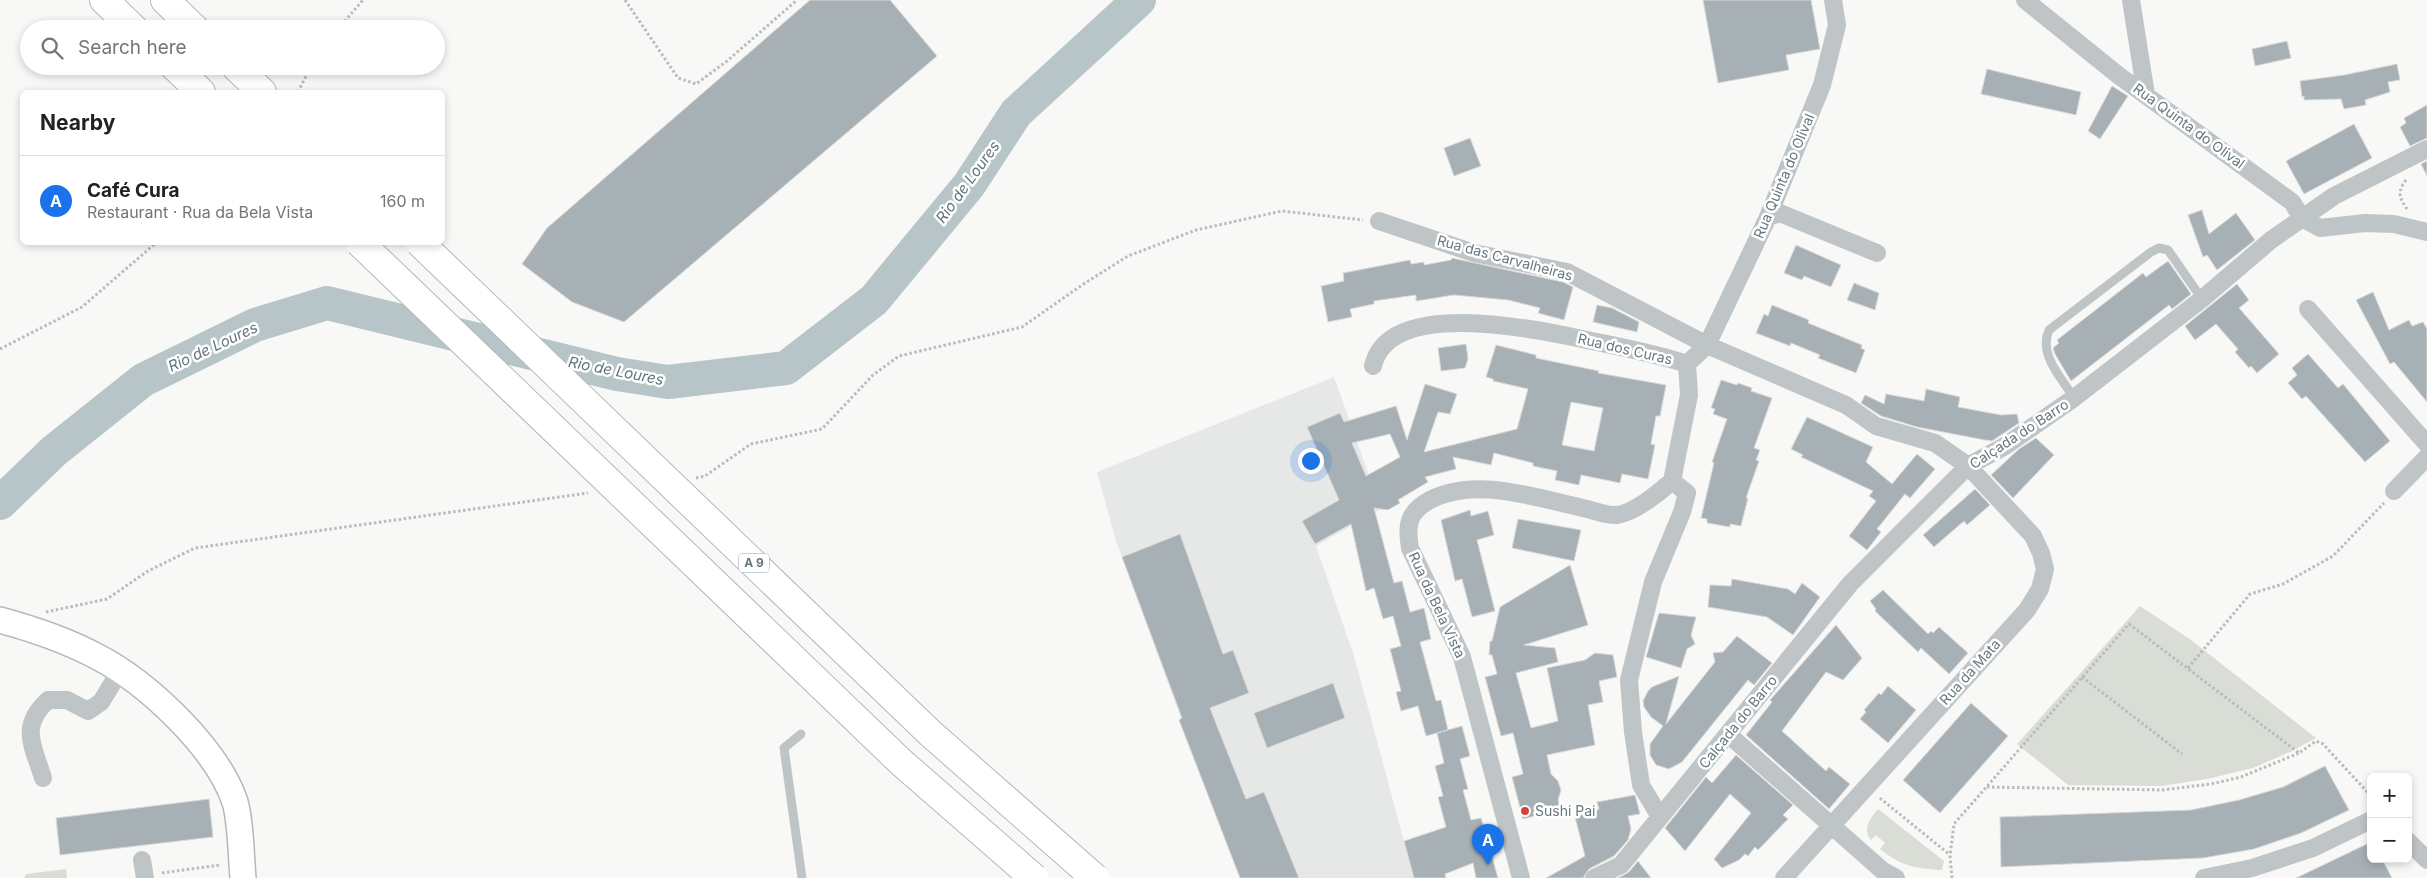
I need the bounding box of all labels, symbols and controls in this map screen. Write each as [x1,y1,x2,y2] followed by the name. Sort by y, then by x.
[20,20,445,75] search box
[38,34,66,62] icon: search
[78,36,187,59] text: Search here
[2130,79,2248,172] street label: Rua Quinta do Olival
[40,110,115,135] text: Nearby
[1750,111,1817,241] street label: Rua Quinta do Olival
[931,137,1004,226] water label: Rio de Loures
[87,179,179,202] text: Café Cura
[50,191,62,211] text: A
[380,191,425,211] text: 160 m
[87,202,313,222] text: Restaurant · Rua da Bela Vista
[1435,231,1575,284] street label: Rua das Carvalheiras
[165,317,261,376] water label: Rio de Loures
[1576,329,1674,368] street label: Rua dos Curas
[567,352,666,389] water label: Rio de Loures
[1966,395,2071,472] street label: Calçada do Barro
[1298,448,1324,474] your location
[1405,549,1469,660] street label: Rua da Bela Vista
[739,554,769,572] road number: A 9
[1936,635,2004,708] street label: Rua da Mata
[1695,672,1780,772] street label: Calçada do Barro
[2367,773,2412,863] map controls
[2367,773,2412,818] button: +
[1535,802,1595,819] place label: Sushi Pai
[1519,805,1531,817] marker: Sushi Pai
[2367,818,2412,863] button: −
[1472,824,1504,865] pin: A

